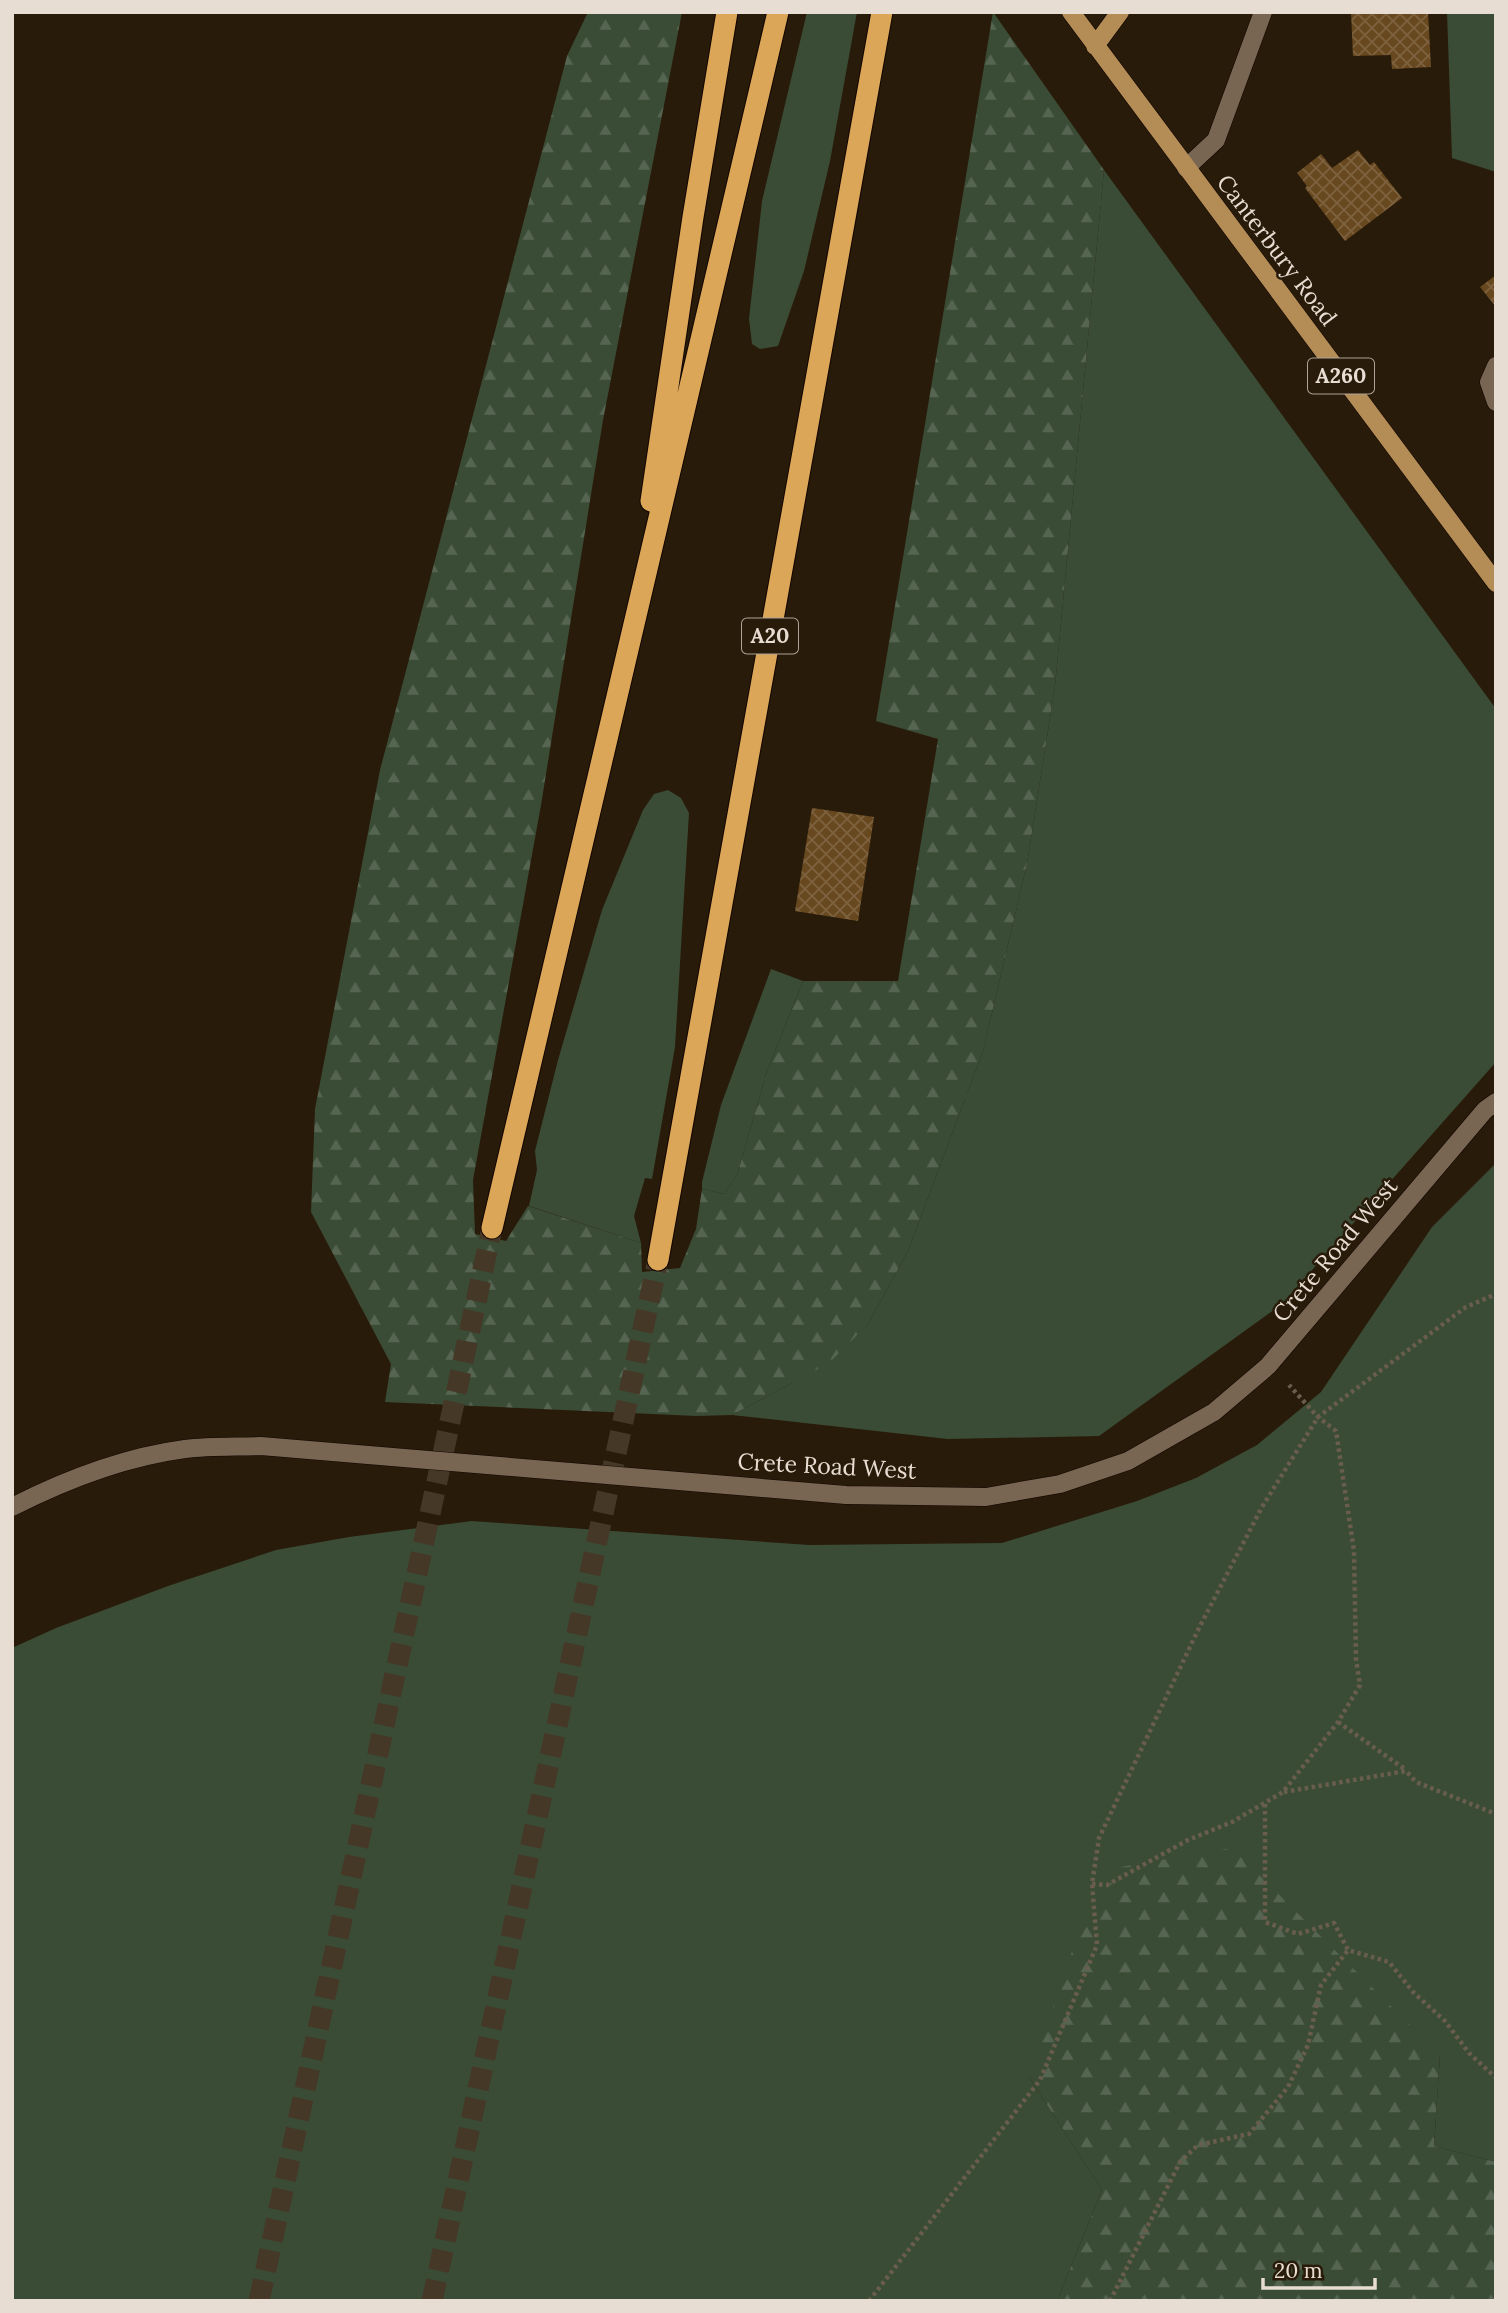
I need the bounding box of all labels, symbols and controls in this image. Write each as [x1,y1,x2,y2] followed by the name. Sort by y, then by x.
[1211,168,1344,331] street label: Canterbury Road
[1308,358,1374,394] road number: A260
[742,618,798,654] road number: A20
[1266,1172,1403,1328] street label: Crete Road West
[737,1446,917,1485] street label: Crete Road West
[1263,2246,1375,2290] scale bar
[1274,2257,1323,2284] text: 20 m

